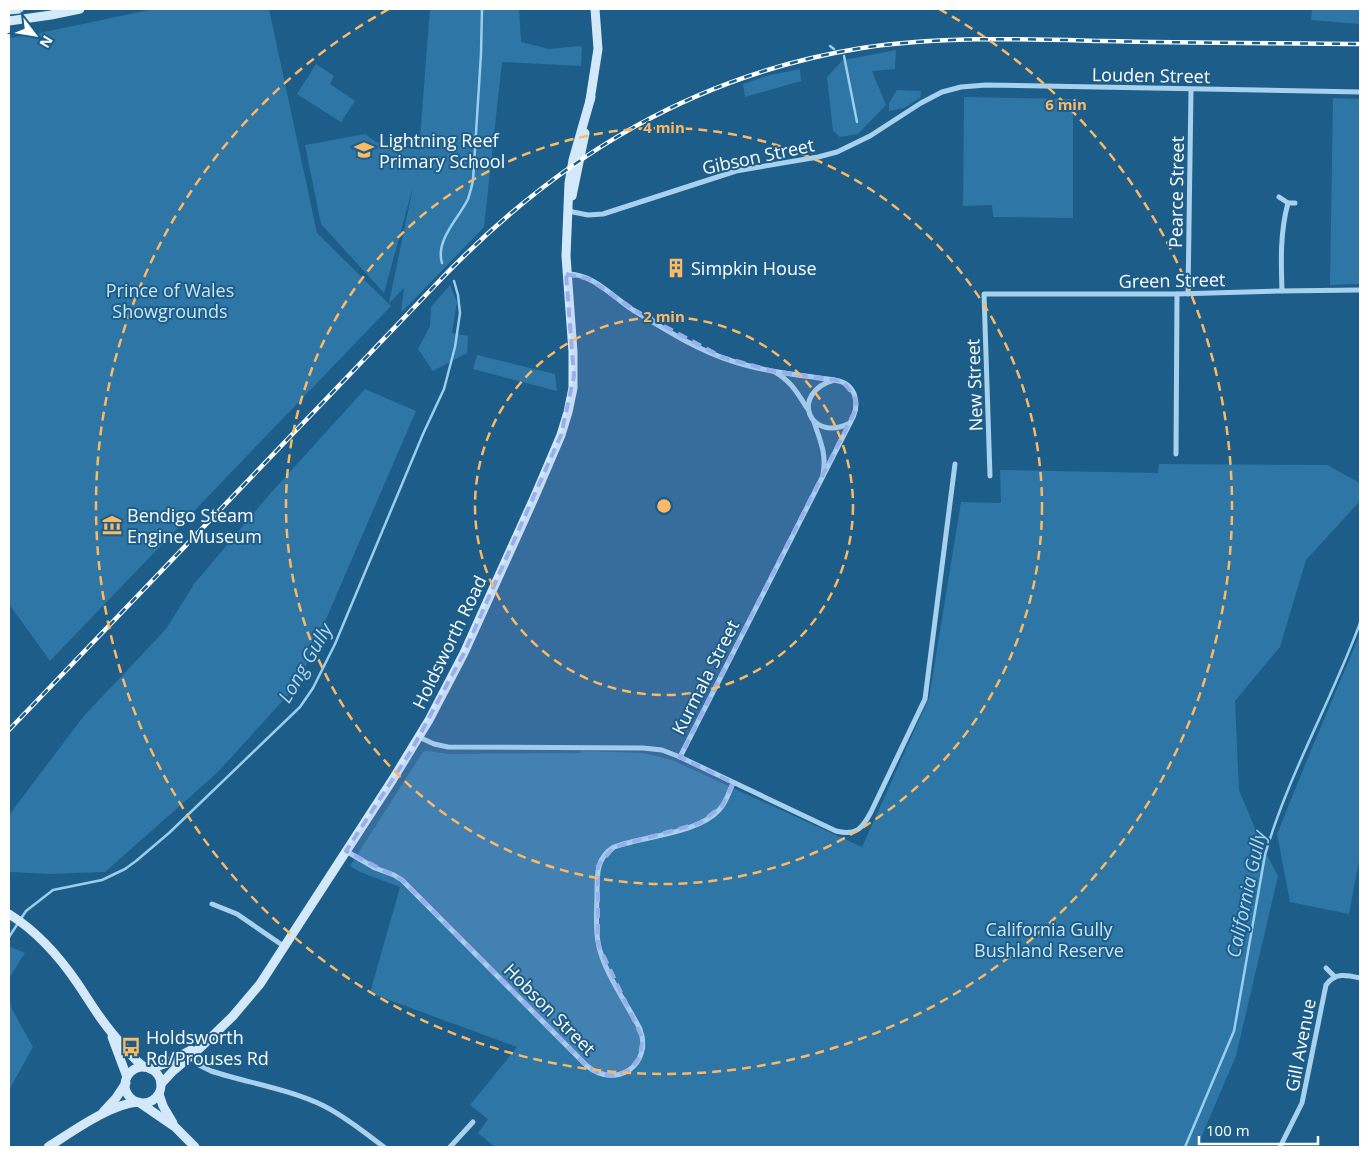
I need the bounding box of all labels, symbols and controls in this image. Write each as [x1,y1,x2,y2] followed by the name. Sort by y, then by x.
[10,10,60,60] north arrow
[35,32,58,52] text: N
[1092,62,1210,88] street label: Louden Street
[1045,94,1087,114] text: 6 min
[643,117,685,137] text: 4 min
[379,128,505,173] place label: Lightning Reef Primary School
[700,132,816,180] street label: Gibson Street
[1163,136,1189,248] street label: Pearce Street
[353,139,375,161] school or university icon: Lightning Reef Primary School
[691,256,817,280] place label: Simpkin House
[665,257,687,279] building icon: Simpkin House
[1118,267,1226,293] street label: Green Street
[106,278,234,323] park label: Prince of Wales Showgrounds
[643,306,685,326] text: 2 min
[960,338,988,432] street label: New Street
[655,497,673,515] centre of rings
[127,503,262,548] place label: Bendigo Steam Engine Museum
[101,514,123,536] museum icon: Bendigo Steam Engine Museum
[406,571,492,713] street label: Holdsworth Road
[666,616,744,738] street label: Kurmala Street
[272,617,339,708] water label: Long Gully
[1220,827,1272,960] water label: California Gully
[974,917,1124,962] park label: California Gully Bushland Reserve
[499,958,601,1060] street label: Hobson Street
[1279,997,1321,1093] street label: Gill Avenue
[146,1025,269,1070] place label: Holdsworth Rd/Prouses Rd
[120,1036,142,1058] bus stop icon: Holdsworth Rd/Prouses Rd
[1199,1114,1318,1146] scale bar
[1206,1120,1250,1140] text: 100 m

